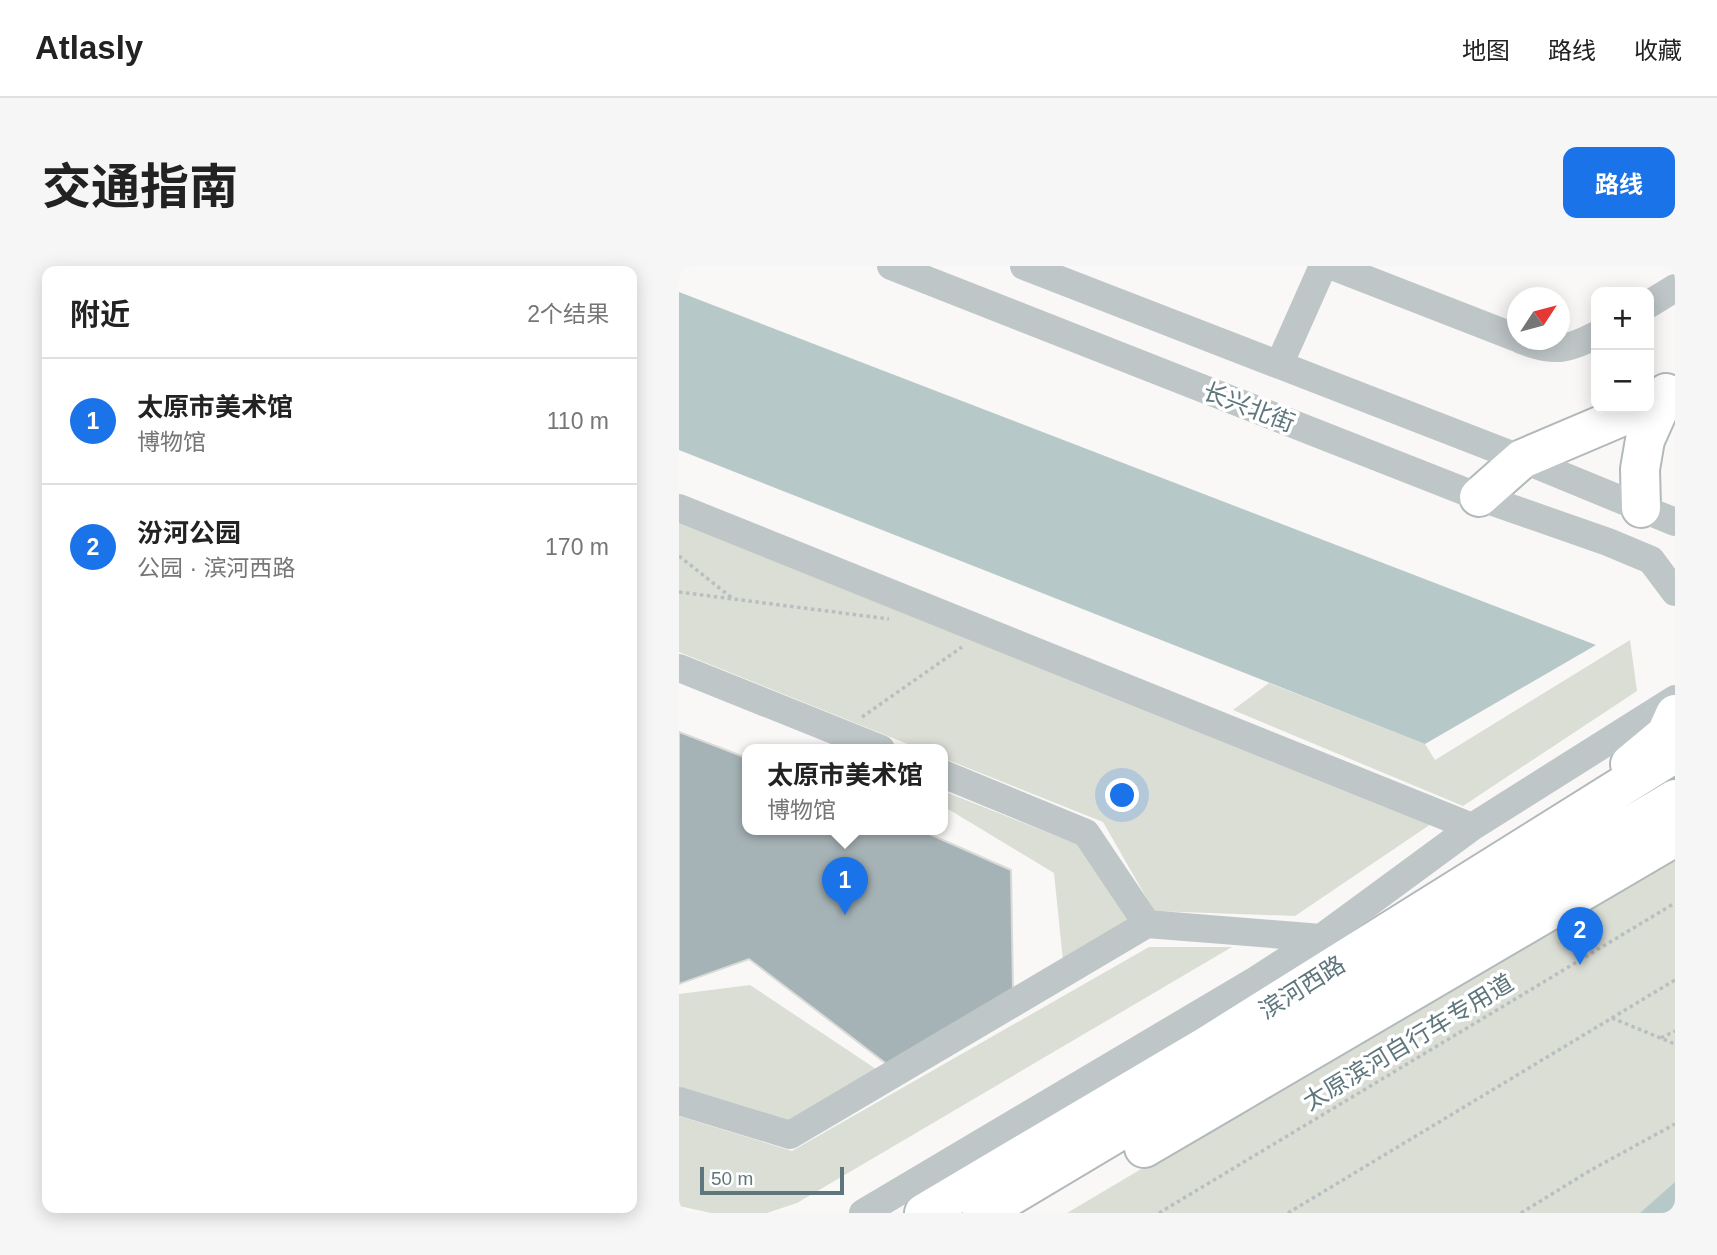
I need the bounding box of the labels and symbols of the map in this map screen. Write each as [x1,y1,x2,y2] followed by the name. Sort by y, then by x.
[1507,287,1570,350] north arrow
[1199,377,1299,437] street label: 长兴北街
[1105,778,1139,812] your location
[822,857,868,915] pin: 1
[1557,907,1603,965] pin: 2
[1254,950,1350,1024] street label: 滨河西路
[1298,969,1518,1115] street label: 太原滨河自行车专用道
[700,1164,843,1196] scale bar

